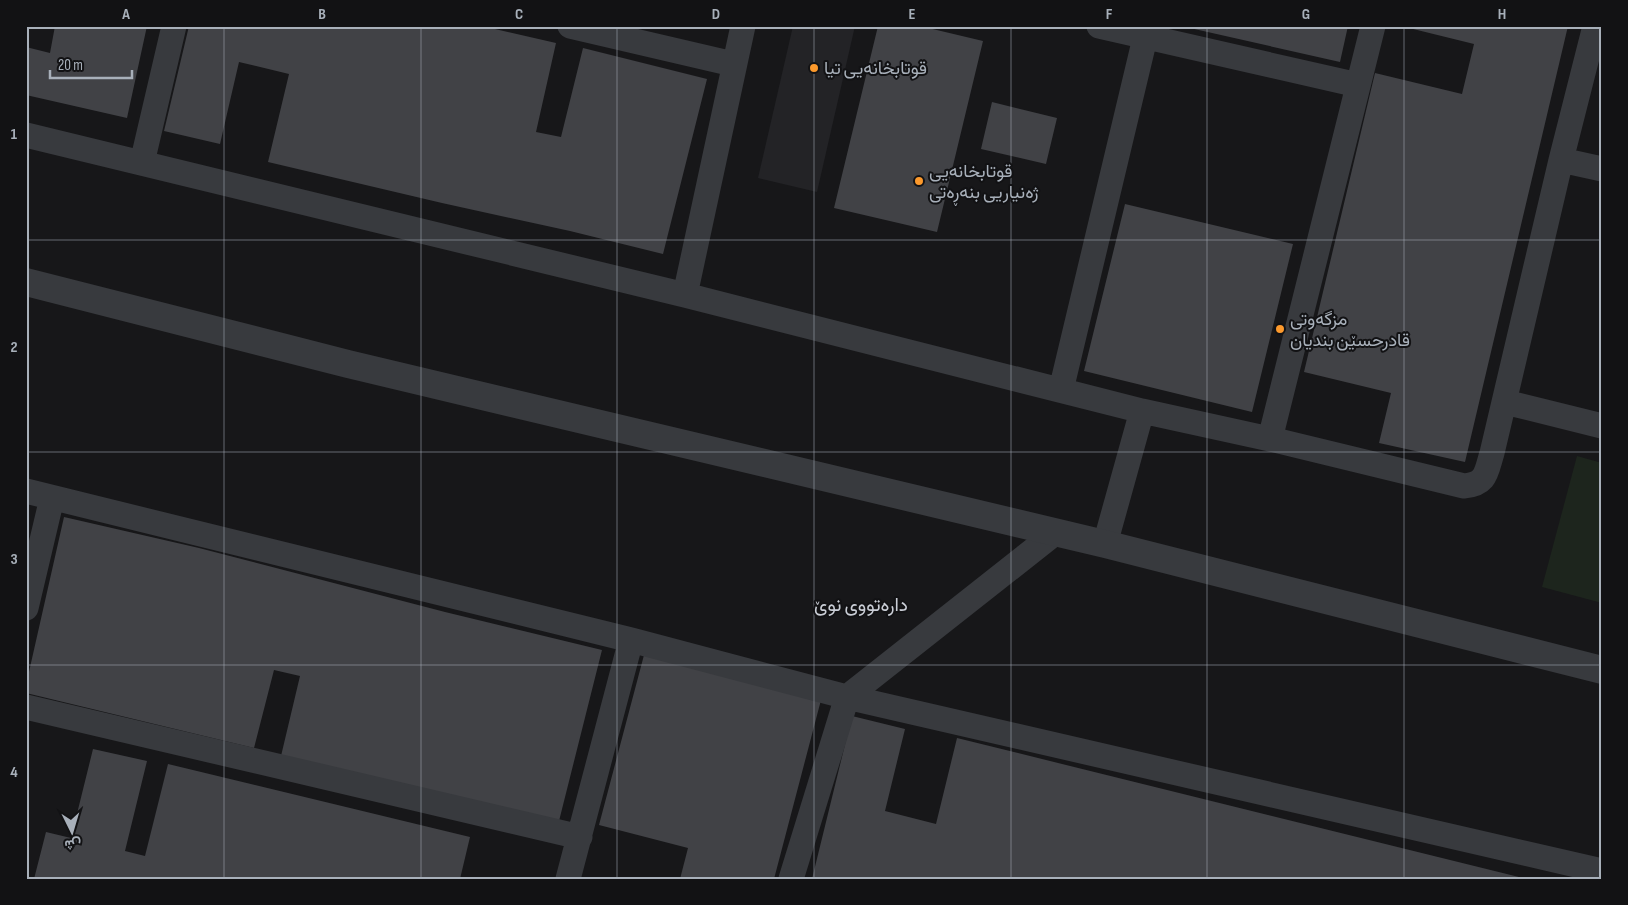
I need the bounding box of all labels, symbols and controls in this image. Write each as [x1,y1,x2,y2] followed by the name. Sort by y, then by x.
[121,5,130,24] text: A
[318,5,326,24] text: B
[515,5,523,24] text: C
[712,5,720,24] text: D
[909,5,916,24] text: E
[1106,5,1113,24] text: F
[1302,5,1310,24] text: G
[1498,5,1506,24] text: H
[50,48,132,80] scale bar
[58,56,83,75] text: 20 m
[824,58,927,79] place label: قوتابخانەیی تیا
[808,62,820,74] marker: قوتابخانەیی تیا
[11,125,18,144] text: 1
[929,161,1039,206] place label: قوتابخانەیی ژەنیاریی بنەڕەتی
[913,175,925,187] marker: قوتابخانەیی ژەنیاریی بنەڕەتی
[1290,309,1410,351] place label: مزگەوتی قادرحسێن بندیان
[1274,323,1286,335] marker: مزگەوتی قادرحسێن بندیان
[10,338,18,357] text: 2
[10,550,18,569] text: 3
[814,594,908,617] district label: دارەتووی نوێ
[10,763,18,782] text: 4
[48,808,98,858] north arrow
[64,835,82,854] text: ش

